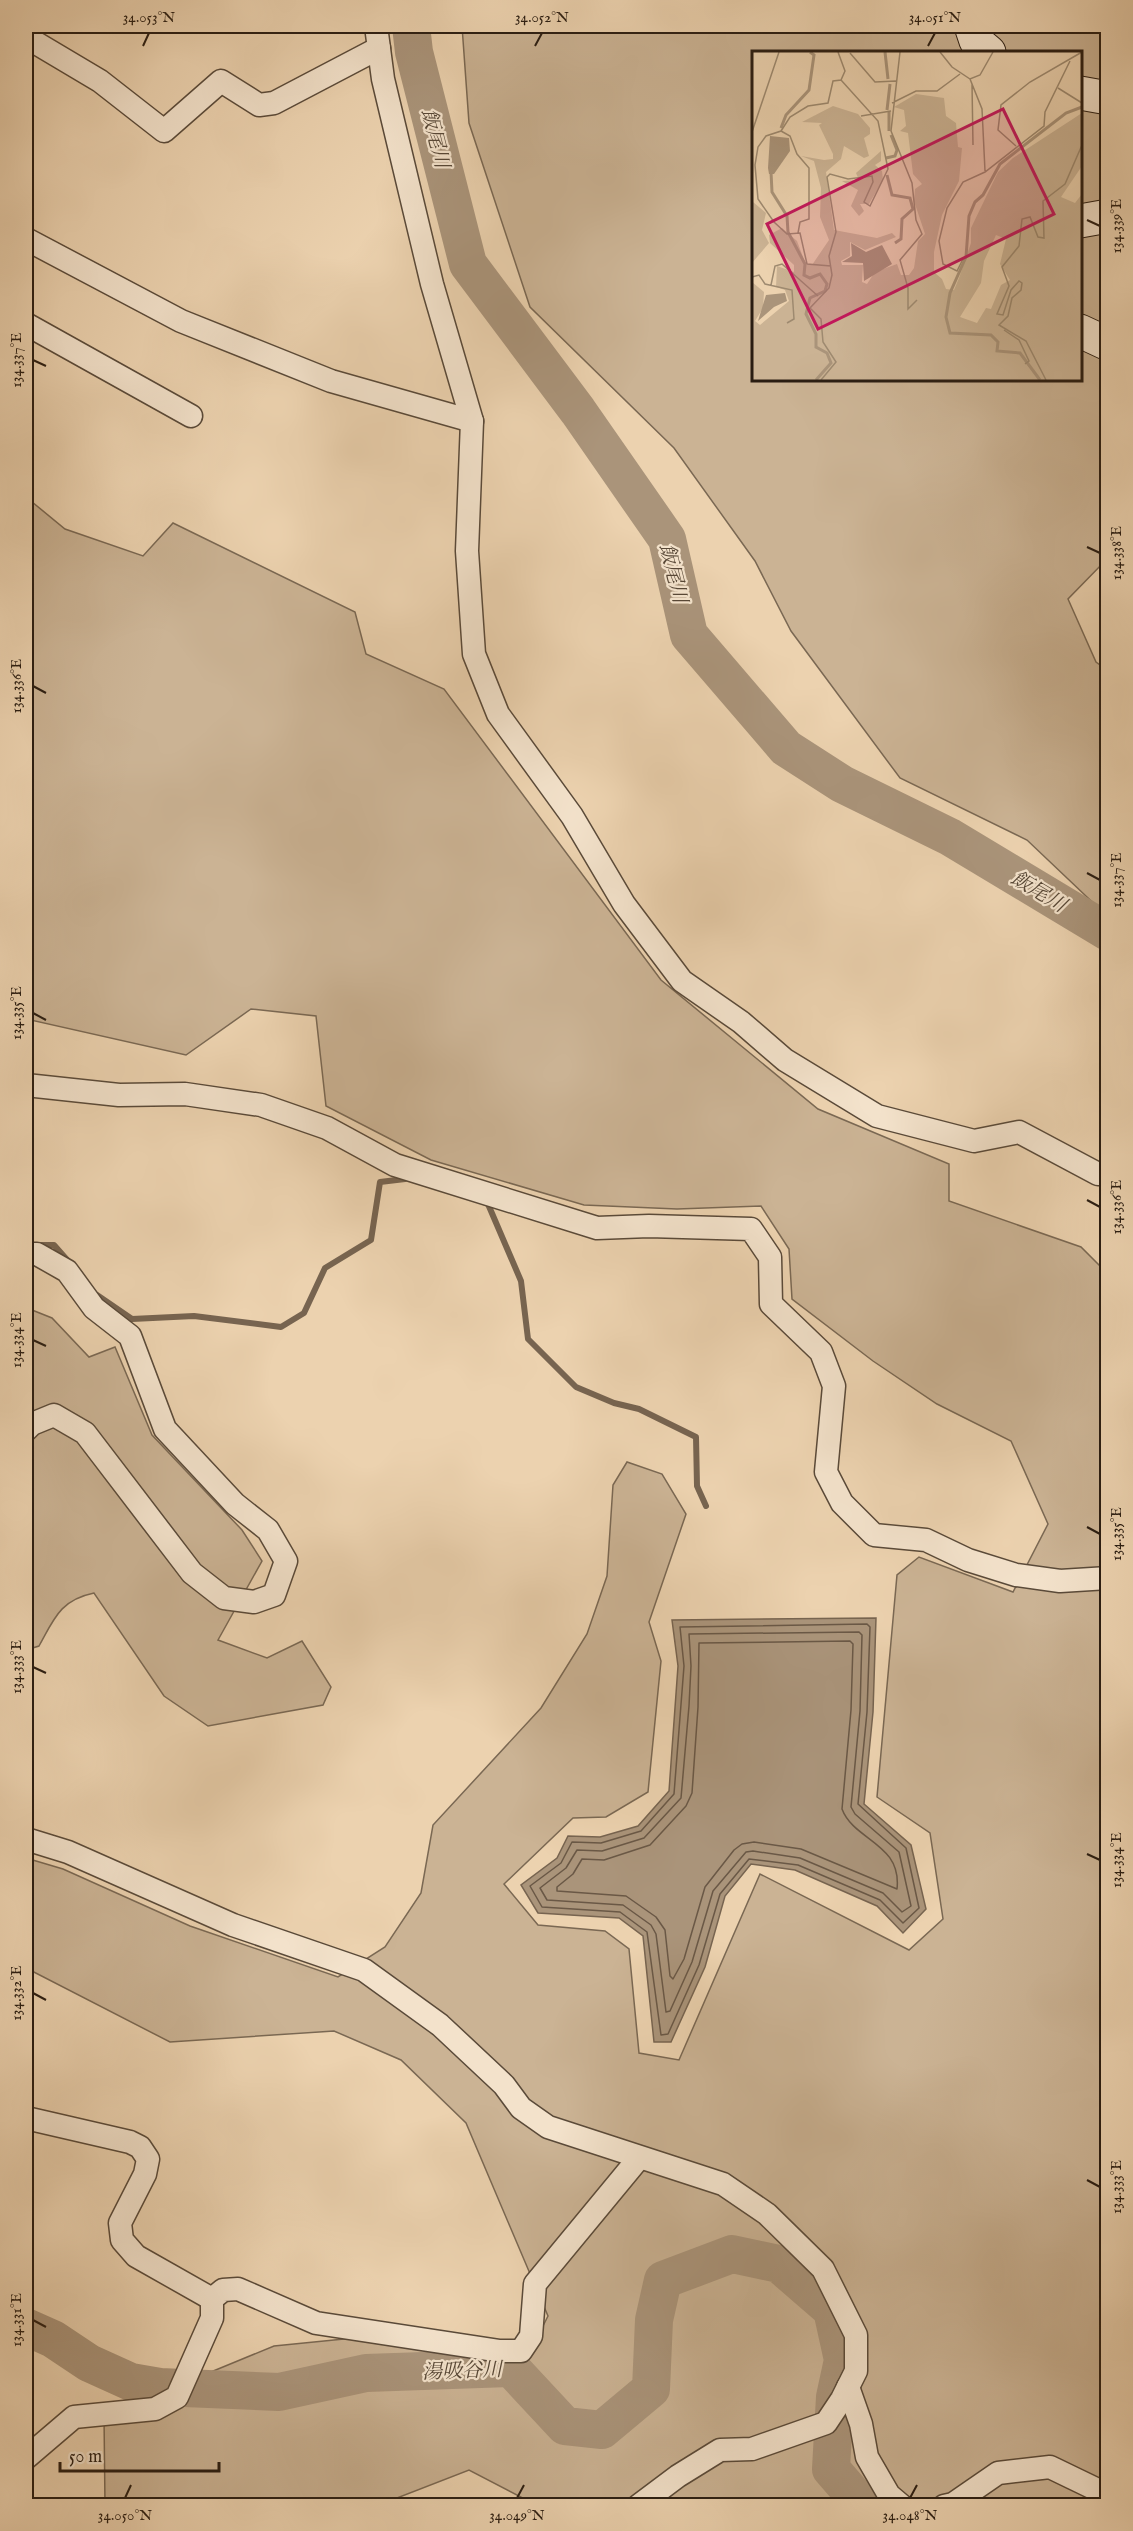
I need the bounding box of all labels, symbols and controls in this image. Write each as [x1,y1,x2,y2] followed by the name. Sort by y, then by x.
[123,8,175,27] text: 34.053°N
[515,8,569,27] text: 34.052°N
[909,8,961,27] text: 34.051°N
[752,51,1082,381] inset map
[415,106,454,172] water label: 飯尾川
[1107,199,1126,254] text: 134.339°E
[7,332,26,388] text: 134.337°E
[1107,526,1126,580] text: 134.338°E
[653,541,692,607] water label: 飯尾川
[7,659,26,713] text: 134.336°E
[1107,852,1126,908] text: 134.337°E
[1006,866,1072,919] water label: 飯尾川
[7,986,26,1040] text: 134.335°E
[1107,1180,1126,1234] text: 134.336°E
[7,1312,26,1368] text: 134.334°E
[1107,1507,1126,1561] text: 134.335°E
[7,1640,26,1694] text: 134.333°E
[1107,1832,1126,1888] text: 134.334°E
[7,1965,26,2021] text: 134.332°E
[1107,2160,1126,2214] text: 134.333°E
[7,2293,26,2347] text: 134.331°E
[422,2358,504,2385] water label: 湯吸谷川
[60,2435,219,2473] scale bar
[69,2446,102,2469] text: 50 m
[98,2506,152,2525] text: 34.050°N
[489,2506,545,2525] text: 34.049°N
[883,2506,937,2525] text: 34.048°N

